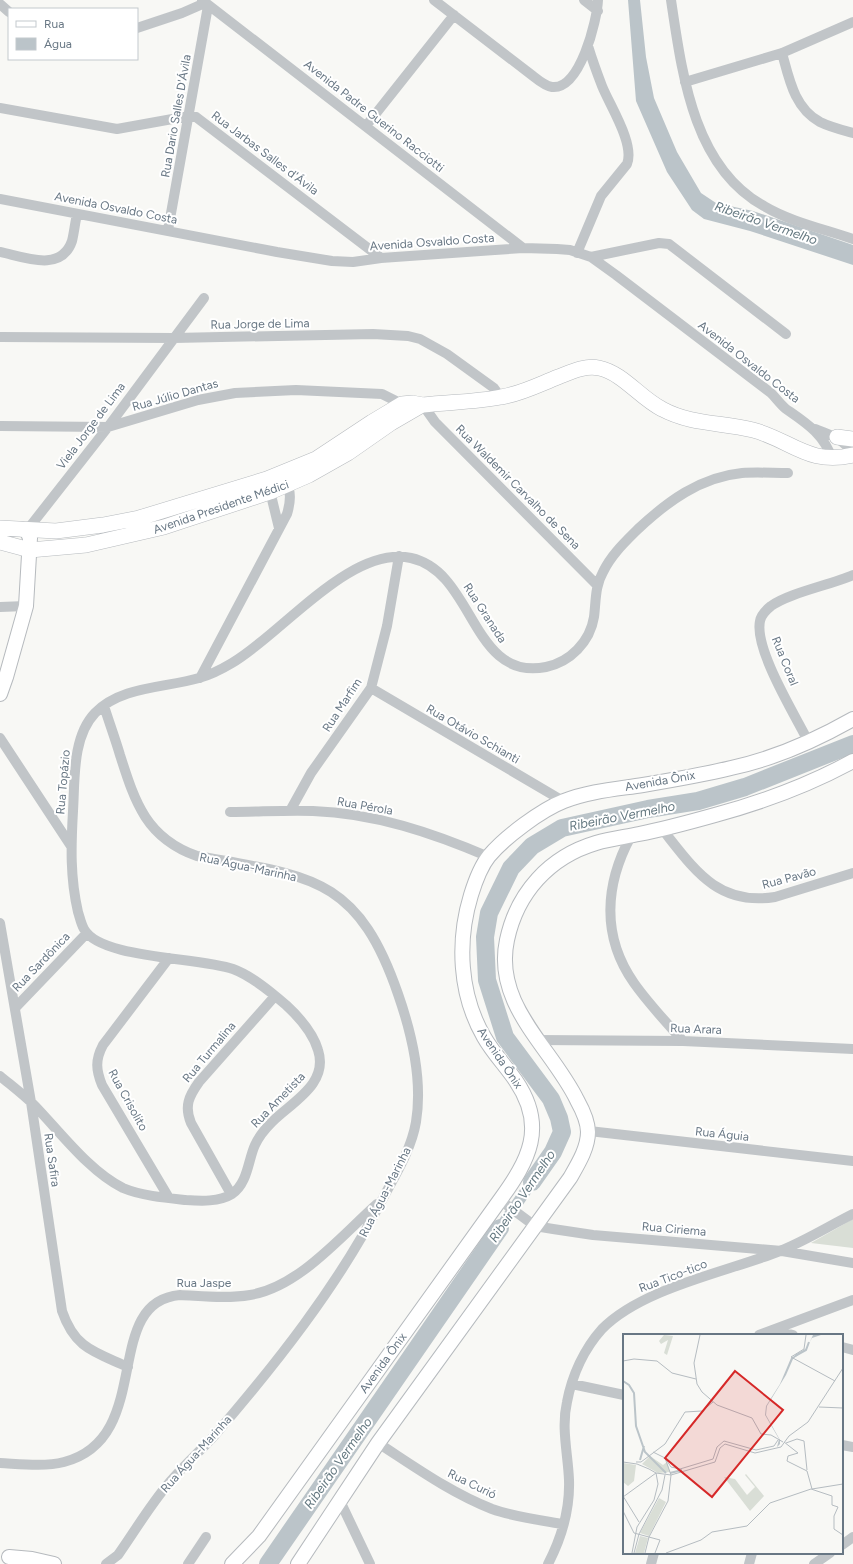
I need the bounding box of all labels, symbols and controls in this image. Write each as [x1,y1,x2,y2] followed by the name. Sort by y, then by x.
[8,8,138,60] legend
[44,17,64,31] text: Rua
[44,37,72,51] text: Água
[158,53,194,179] street label: Rua Dario Salles D'Ávila
[301,57,447,175] street label: Avenida Padre Guerino Racciotti
[209,108,321,198] street label: Rua Jarbas Salles d'Ávila
[53,189,179,227] street label: Avenida Osvaldo Costa
[713,198,820,248] water label: Ribeirão Vermelho
[369,231,495,253] street label: Avenida Osvaldo Costa
[210,316,310,332] street label: Rua Jorge de Lima
[696,318,802,406] street label: Avenida Osvaldo Costa
[130,376,220,414] street label: Rua Júlio Dantas
[54,380,128,472] street label: Viela Jorge de Lima
[453,422,583,552] street label: Rua Waldemir Carvalho de Sena
[151,477,291,537] street label: Avenida Presidente Médici
[460,580,510,646] street label: Rua Granada
[769,634,801,688] street label: Rua Coral
[320,676,364,734] street label: Rua Marfim
[424,702,522,766] street label: Rua Otávio Schianti
[53,749,73,815] street label: Rua Topázio
[624,768,696,794] street label: Avenida Ônix
[336,794,394,818] street label: Rua Pérola
[568,798,677,834] water label: Ribeirão Vermelho
[198,850,298,884] street label: Rua Água-Marinha
[760,864,818,892] street label: Rua Pavão
[9,929,73,995] street label: Rua Sardônica
[180,1019,238,1085] street label: Rua Turmalina
[670,1021,722,1037] street label: Rua Arara
[474,1025,526,1091] street label: Avenida Ônix
[105,1067,151,1133] street label: Rua Crisolito
[248,1069,308,1131] street label: Rua Ametista
[694,1124,750,1144] street label: Rua Águia
[41,1132,63,1188] street label: Rua Safira
[356,1145,414,1239] street label: Rua Água-Marinha
[486,1147,559,1245] water label: Ribeirão Vermelho
[641,1219,707,1239] street label: Rua Ciriema
[637,1257,709,1295] street label: Rua Tico-tico
[177,1276,232,1290] street label: Rua Jaspe
[357,1330,410,1396] street label: Avenida Ônix
[623,1334,843,1554] inset map
[158,1413,234,1495] street label: Rua Água-Marinha
[301,1414,375,1511] water label: Ribeirão Vermelho
[445,1466,499,1502] street label: Rua Curió

